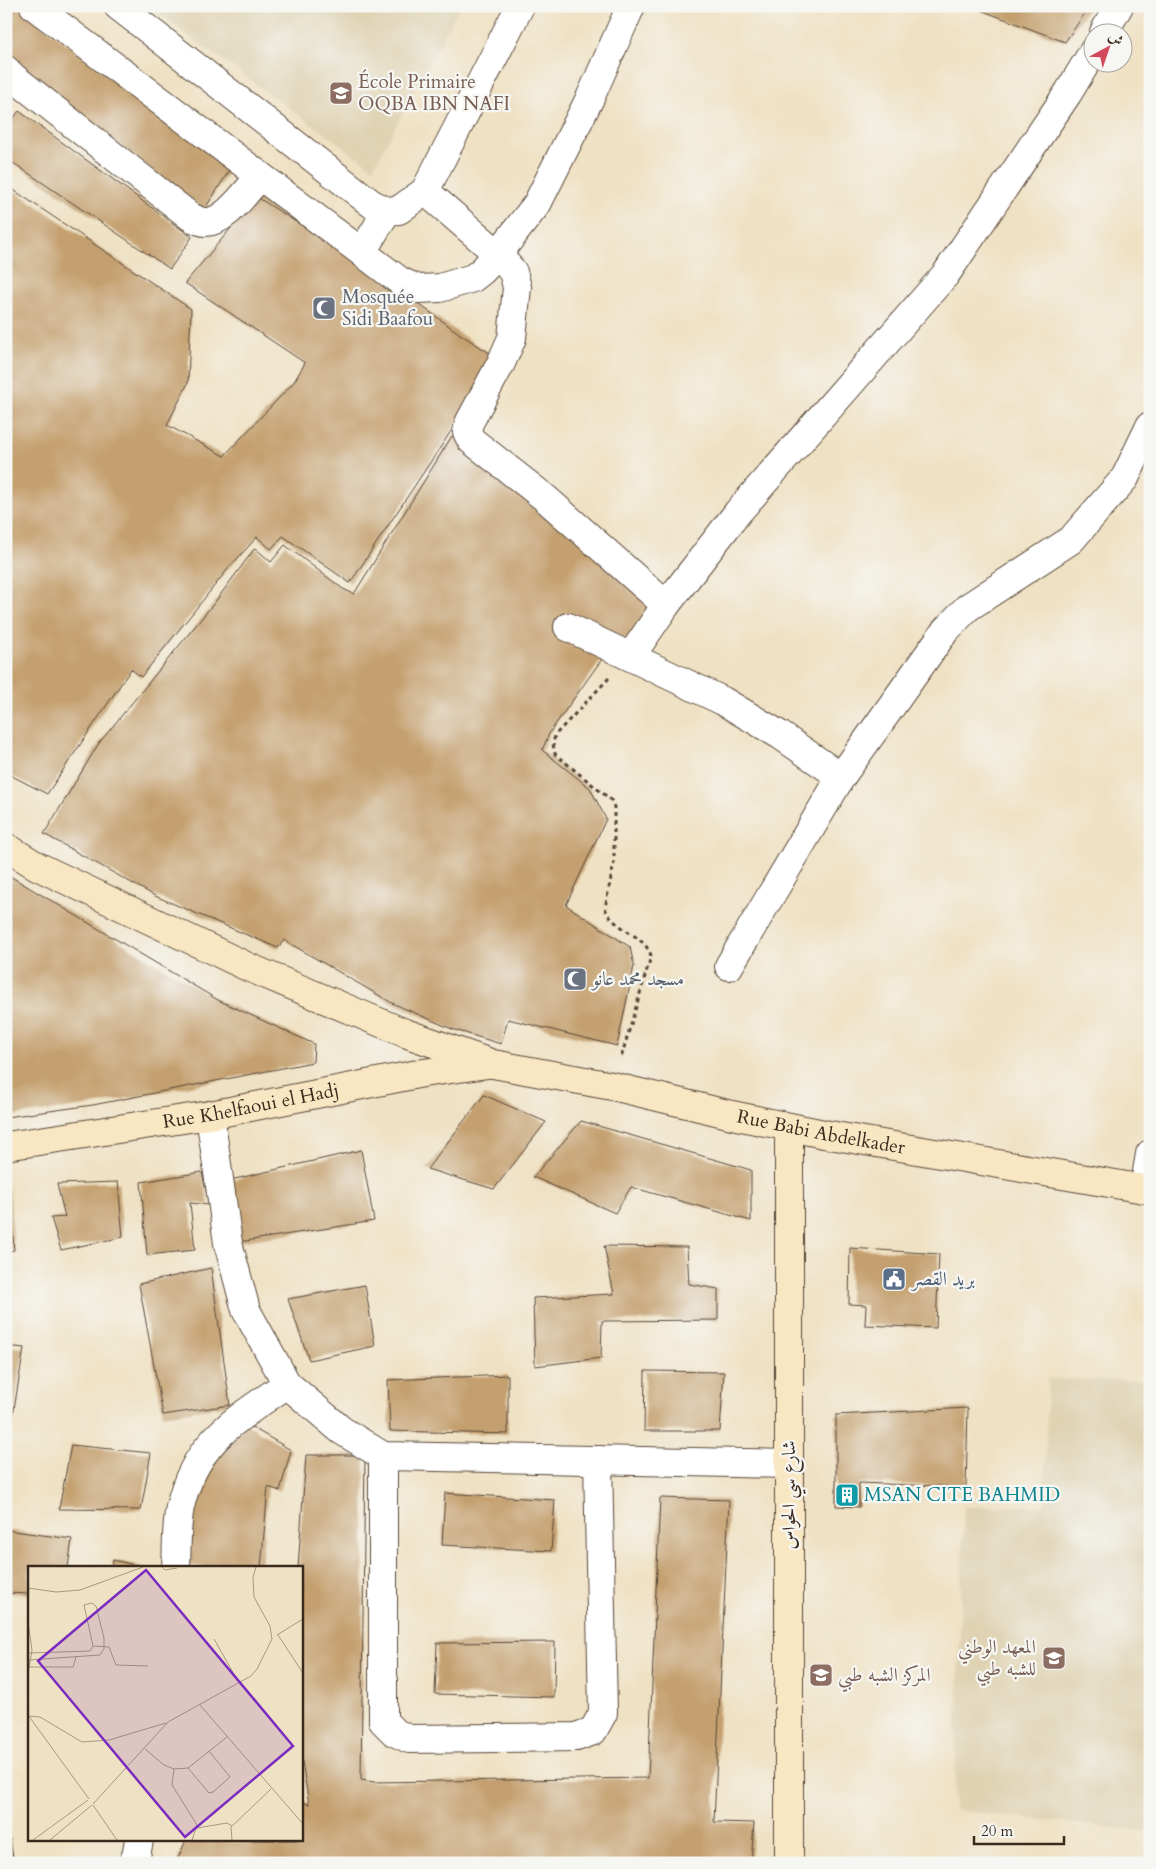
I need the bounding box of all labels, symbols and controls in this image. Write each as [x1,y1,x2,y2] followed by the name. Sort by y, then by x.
[1084,22,1134,72] north arrow
[1105,27,1128,50] text: ش
[358,69,510,117] place label: École Primaire OQBA IBN NAFI
[328,80,354,106] school or university icon: École Primaire OQBA IBN NAFI
[342,284,433,332] place label: Mosquée Sidi Baafou
[311,295,337,321] mosque icon: Mosquée Sidi Baafou
[562,966,588,992] mosque icon: مسجد محمد عانو
[590,966,684,992] place label: مسجد محمد عانو
[161,1077,341,1135] street label: Rue Khelfaoui el Hadj
[735,1103,907,1161] street label: Rue Babi Abdelkader
[881,1266,907,1292] public building icon: بريد القصر
[910,1266,976,1292] place label: بريد القصر
[776,1440,806,1550] street label: شارع سي الحواس
[834,1482,860,1508] building icon: MSAN CITE BAHMID
[864,1482,1060,1508] place label: MSAN CITE BAHMID
[28,1566,302,1842] inset map
[958,1634,1036,1687] place label: المعهد الوطني للشبه طبي
[1041,1645,1067,1671] school or university icon: المعهد الوطني للشبه طبي
[808,1662,834,1688] school or university icon: المركز الشبه طبي
[838,1662,931,1693] place label: المركز الشبه طبي
[974,1814,1064,1846] scale bar
[981,1821,1013,1841] text: 20 m

